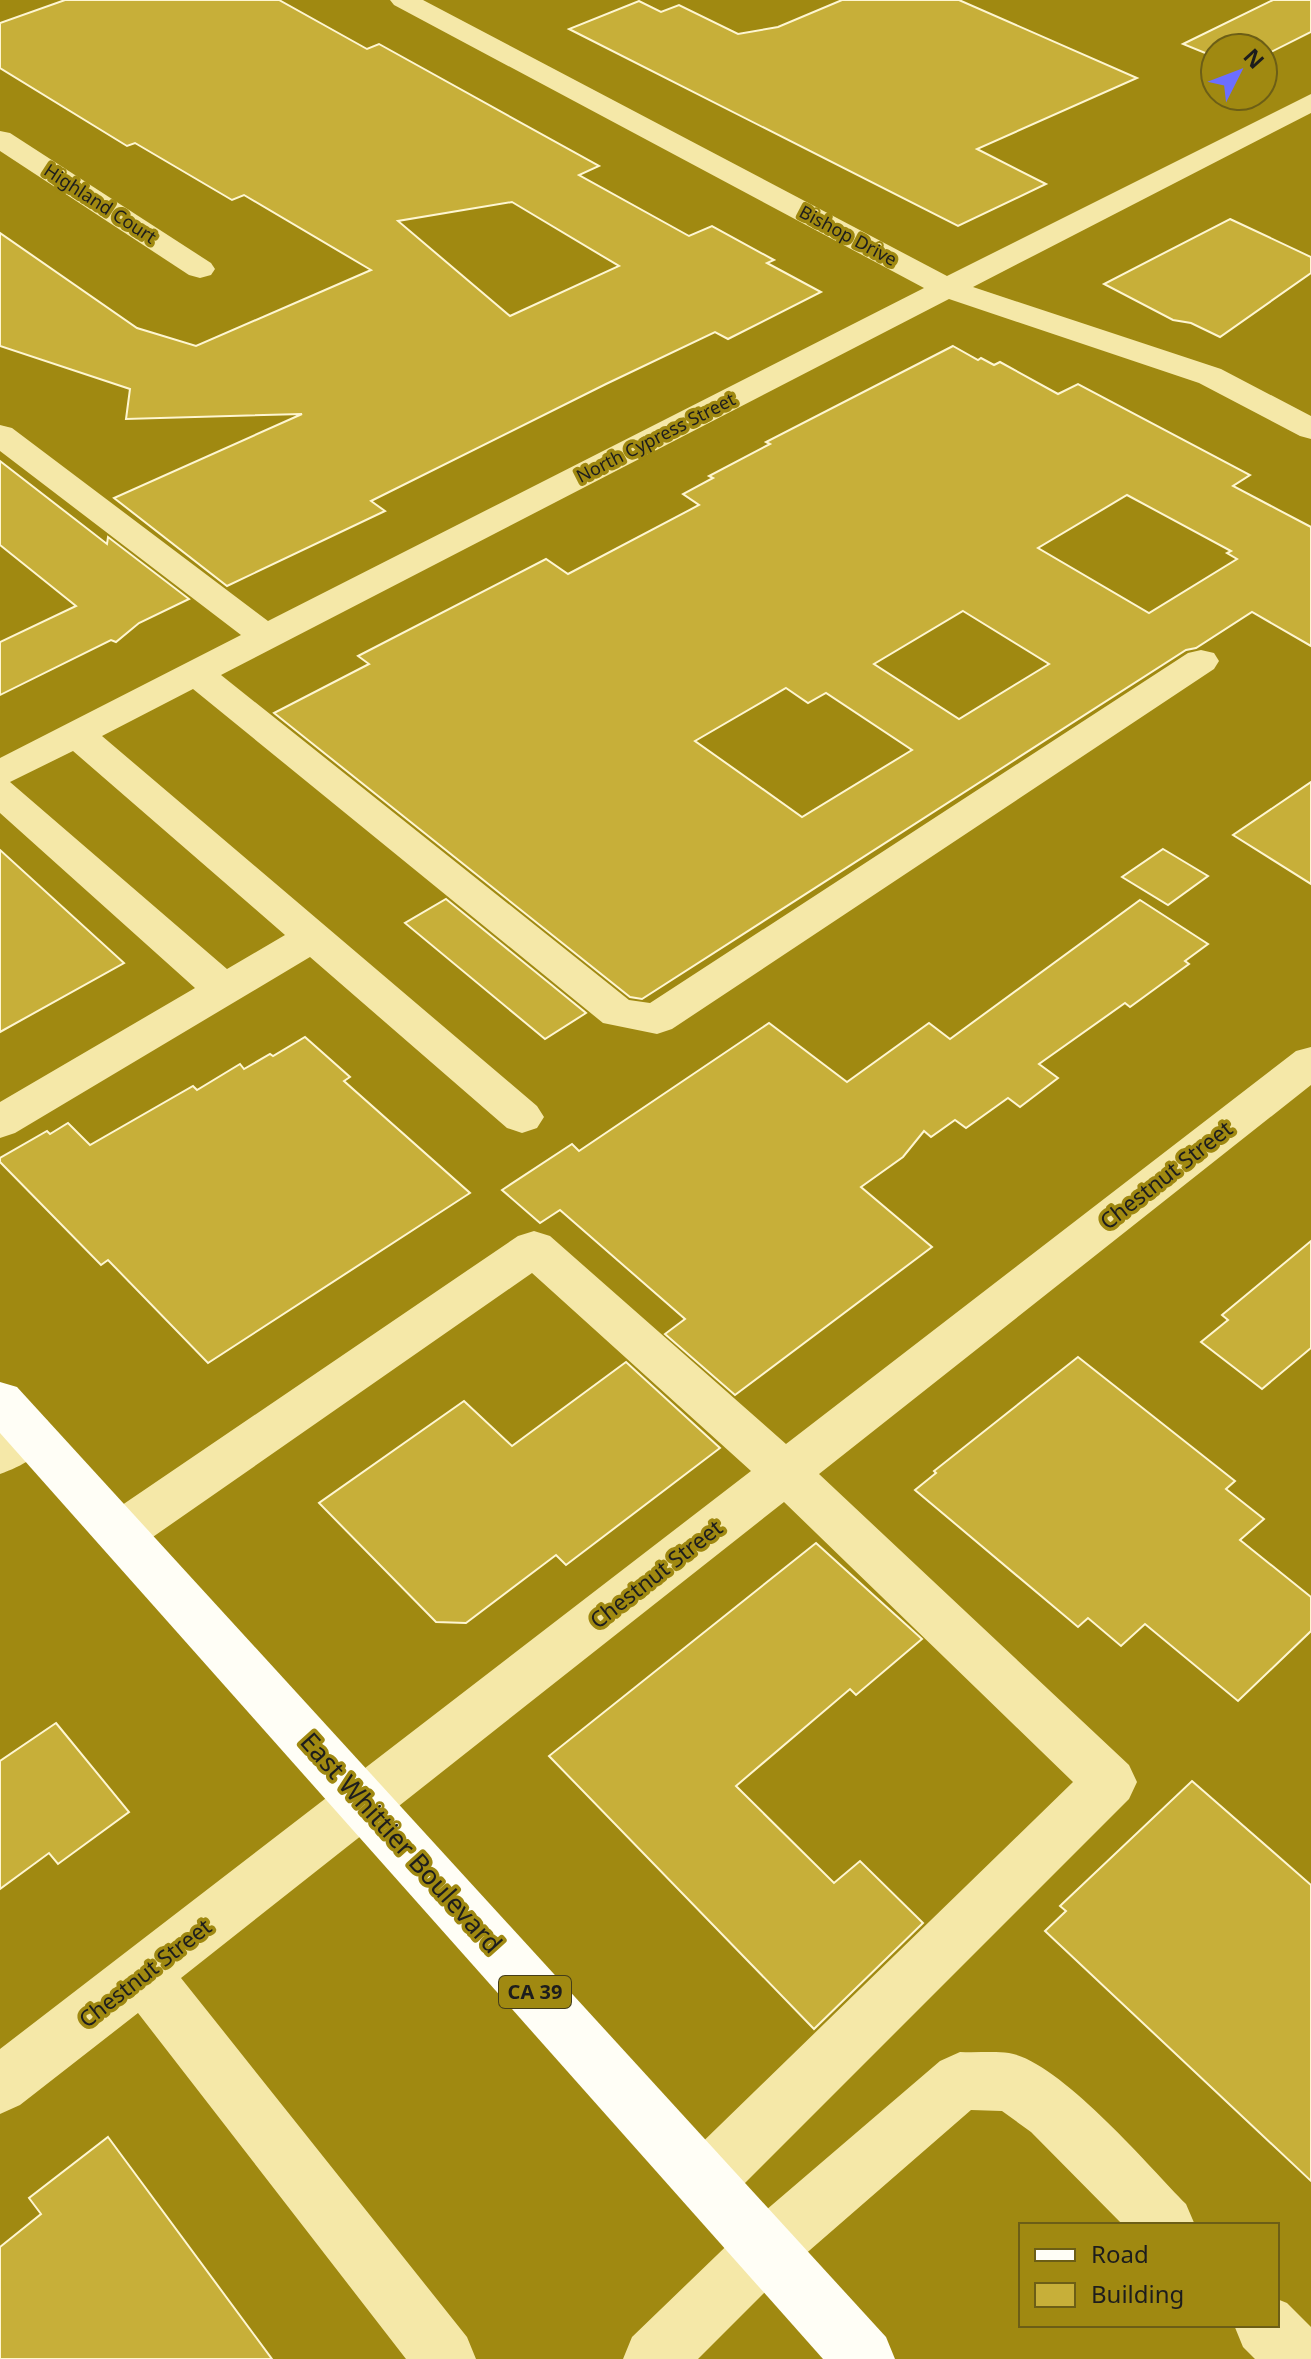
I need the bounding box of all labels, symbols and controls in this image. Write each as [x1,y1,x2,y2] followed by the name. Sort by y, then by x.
[1199,32,1279,112] north arrow
[1237,41,1272,75] text: N
[40,158,162,249] street label: Highland Court
[795,199,901,271] street label: Bishop Drive
[572,386,740,488] street label: North Cypress Street
[1093,1113,1238,1235] street label: Chestnut Street
[583,1512,728,1634] street label: Chestnut Street
[293,1724,511,1961] street label: East Whittier Boulevard
[72,1911,217,2033] street label: Chestnut Street
[499,1976,571,2008] road number: CA 39
[1019,2223,1279,2327] legend
[1091,2237,1149,2270] text: Road
[1091,2277,1184,2310] text: Building

